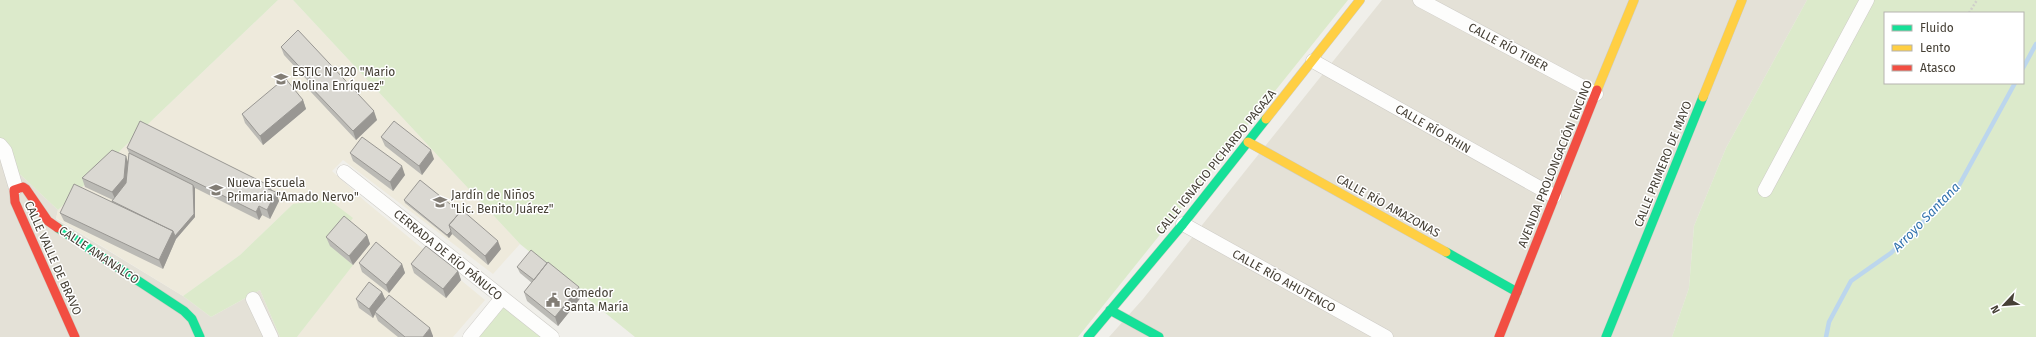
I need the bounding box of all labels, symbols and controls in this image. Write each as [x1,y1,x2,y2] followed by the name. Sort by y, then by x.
[1884,12,2024,84] legend
[1466,19,1551,74] street label: CALLE RÍO TIBER
[1920,21,1954,35] text: Fluido
[1920,41,1950,55] text: Lento
[1920,61,1956,75] text: Atasco
[292,65,395,93] place label: ESTIC N°120 "Mario Molina Enríquez"
[273,71,289,87] school or university icon: ESTIC N°120 "Mario Molina Enríquez"
[1514,78,1595,250] street label: AVENIDA PROLONGACIÓN ENCINO
[1153,87,1279,237] street label: CALLE IGNACIO PICHARDO PAGAZA
[1631,99,1695,229] street label: CALLE PRIMERO DE MAYO
[1393,101,1474,156] street label: CALLE RÍO RHIN
[1334,171,1443,241] street label: CALLE RÍO AMAZONAS
[227,176,359,204] place label: Nueva Escuela Primaria "Amado Nervo"
[1889,179,1963,255] water label: Arroyo Santana
[208,182,224,198] school or university icon: Nueva Escuela Primaria "Amado Nervo"
[451,188,554,216] place label: Jardín de Niños "Lic. Benito Juárez"
[432,194,448,210] school or university icon: Jardín de Niños "Lic. Benito Juárez"
[21,199,85,317] street label: CALLE VALLE DE BRAVO
[391,206,506,303] street label: CERRADA DE RÍO PÁNUCO
[56,223,142,287] street label: CALLE AMANALCO
[1230,246,1339,315] street label: CALLE RÍO AHUTENCO
[1984,285,2024,325] north arrow
[564,286,628,314] place label: Comedor Santa María
[545,292,561,308] public building icon: Comedor Santa María
[1988,303,2003,315] text: N

